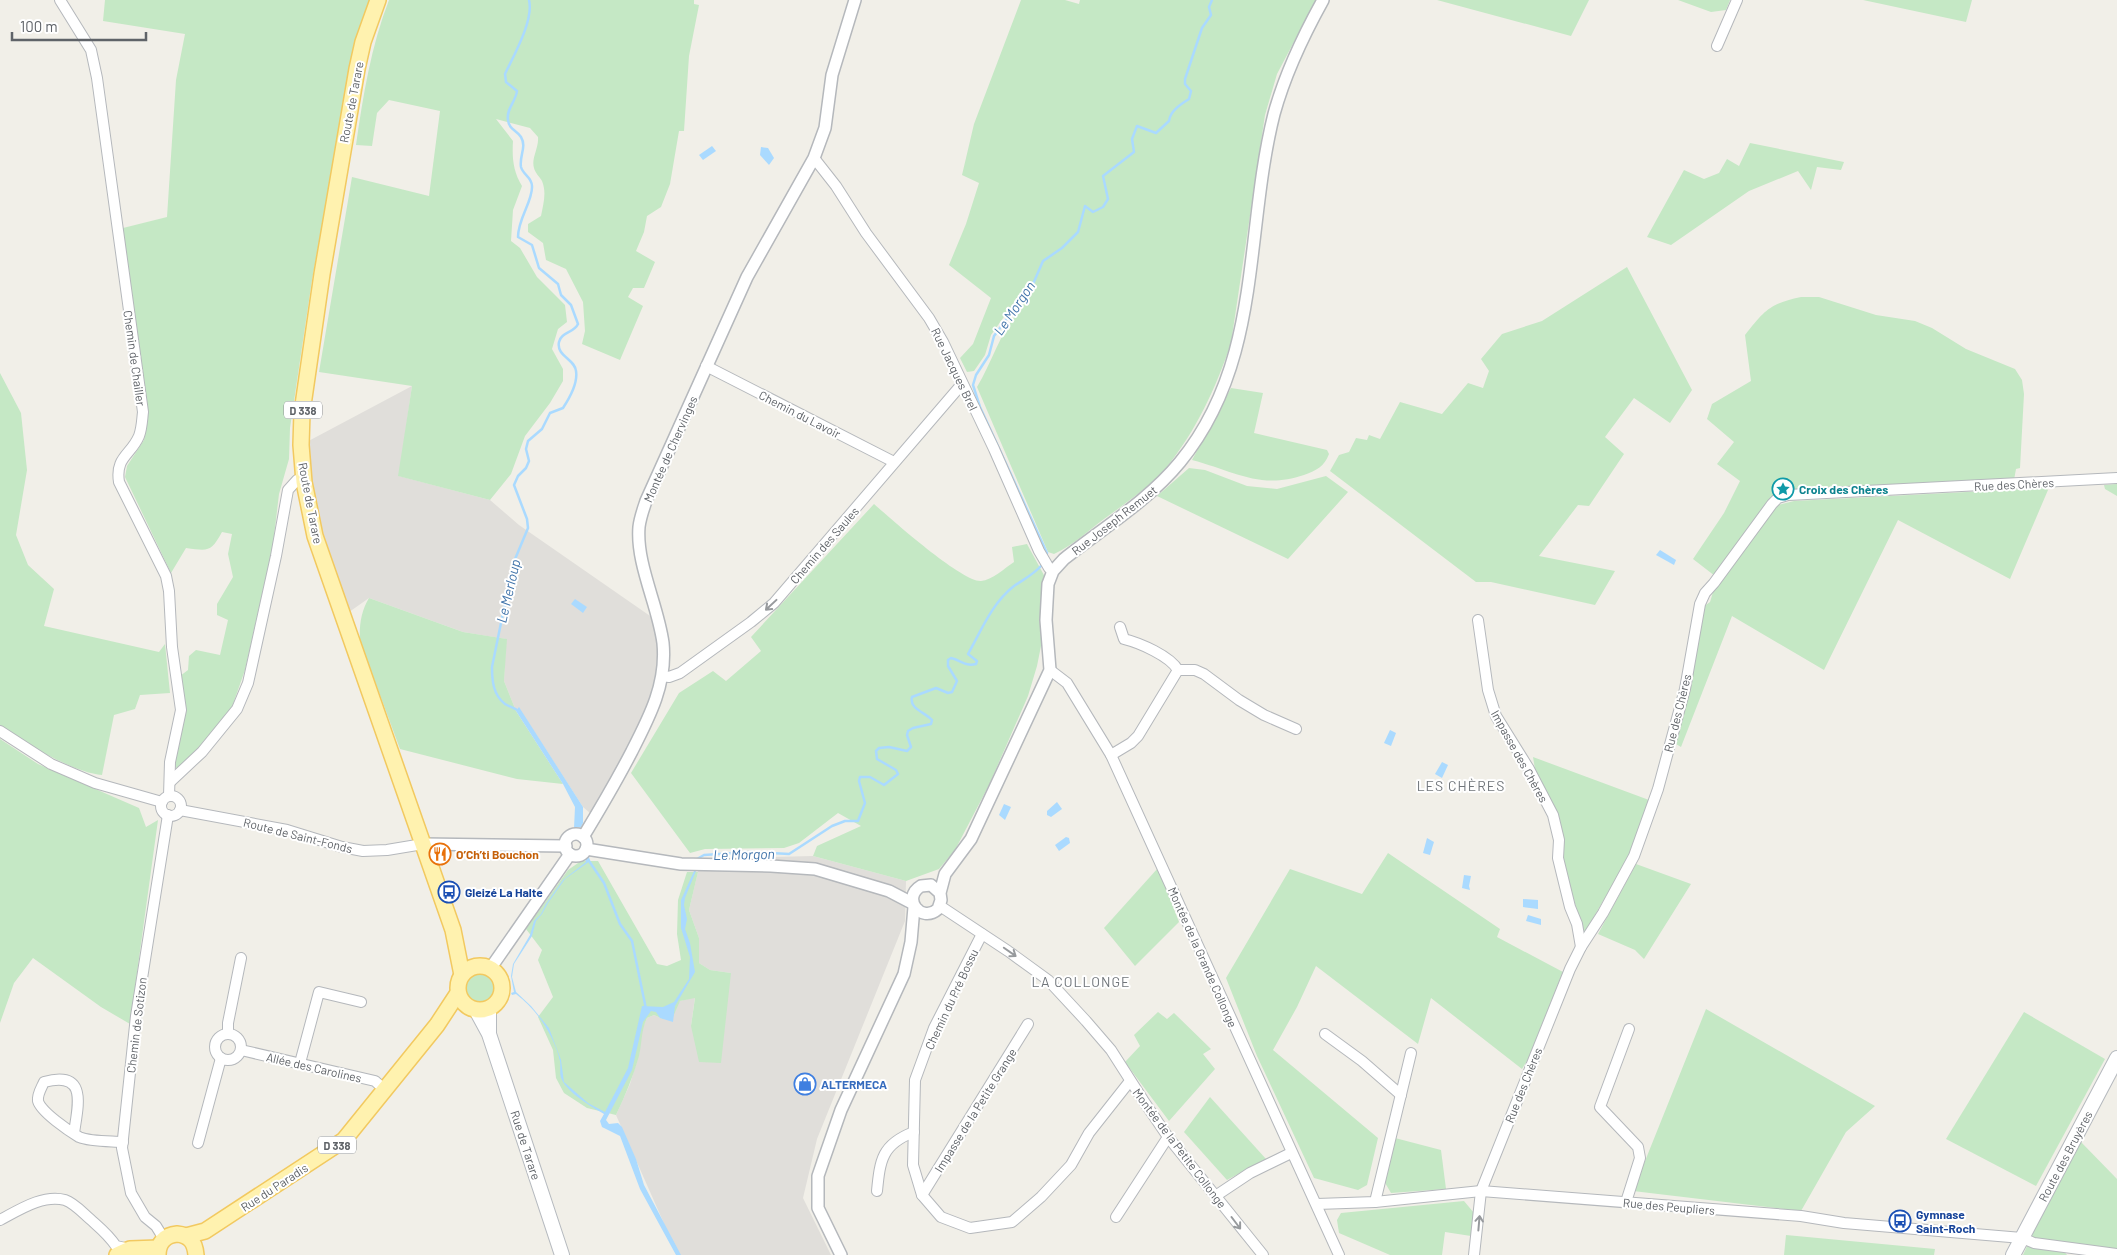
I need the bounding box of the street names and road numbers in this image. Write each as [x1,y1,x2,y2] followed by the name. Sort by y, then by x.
[336,60,366,144] street label: Route de Tarare
[121,309,149,407] street label: Chemin de Chailler
[929,325,981,413] street label: Rue Jacques Brel
[757,387,844,441] street label: Chemin du Lavoir
[640,394,700,504] street label: Montée de Chervinges
[284,402,322,418] road number: D 338
[296,461,326,545] street label: Route de Tarare
[1974,475,2055,493] street label: Rue des Chères
[1069,482,1159,558] street label: Rue Joseph Remuet
[787,504,861,586] street label: Chemin des Saules
[1661,672,1694,754] street label: Rue des Chères
[1489,707,1551,805] street label: Impasse des Chères
[242,815,354,855] street label: Route de Saint-Fonds
[1166,885,1240,1029] street label: Montée de la Grande Collonge
[922,946,980,1052] street label: Chemin du Pré Bossu
[123,976,149,1074] street label: Chemin de Sotizon
[1502,1045,1545,1125] street label: Rue des Chères
[931,1046,1019,1174] street label: Impasse de la Petite Grange
[265,1049,363,1085] street label: Allée des Carolines
[1130,1085,1230,1211] street label: Montée de la Petite Collonge
[2035,1108,2095,1204] street label: Route des Bruyères
[508,1109,544,1181] street label: Rue de Tarare
[318,1136,356,1154] road number: D 338
[238,1160,310,1214] street label: Rue du Paradis
[1622,1195,1716,1217] street label: Rue des Peupliers

